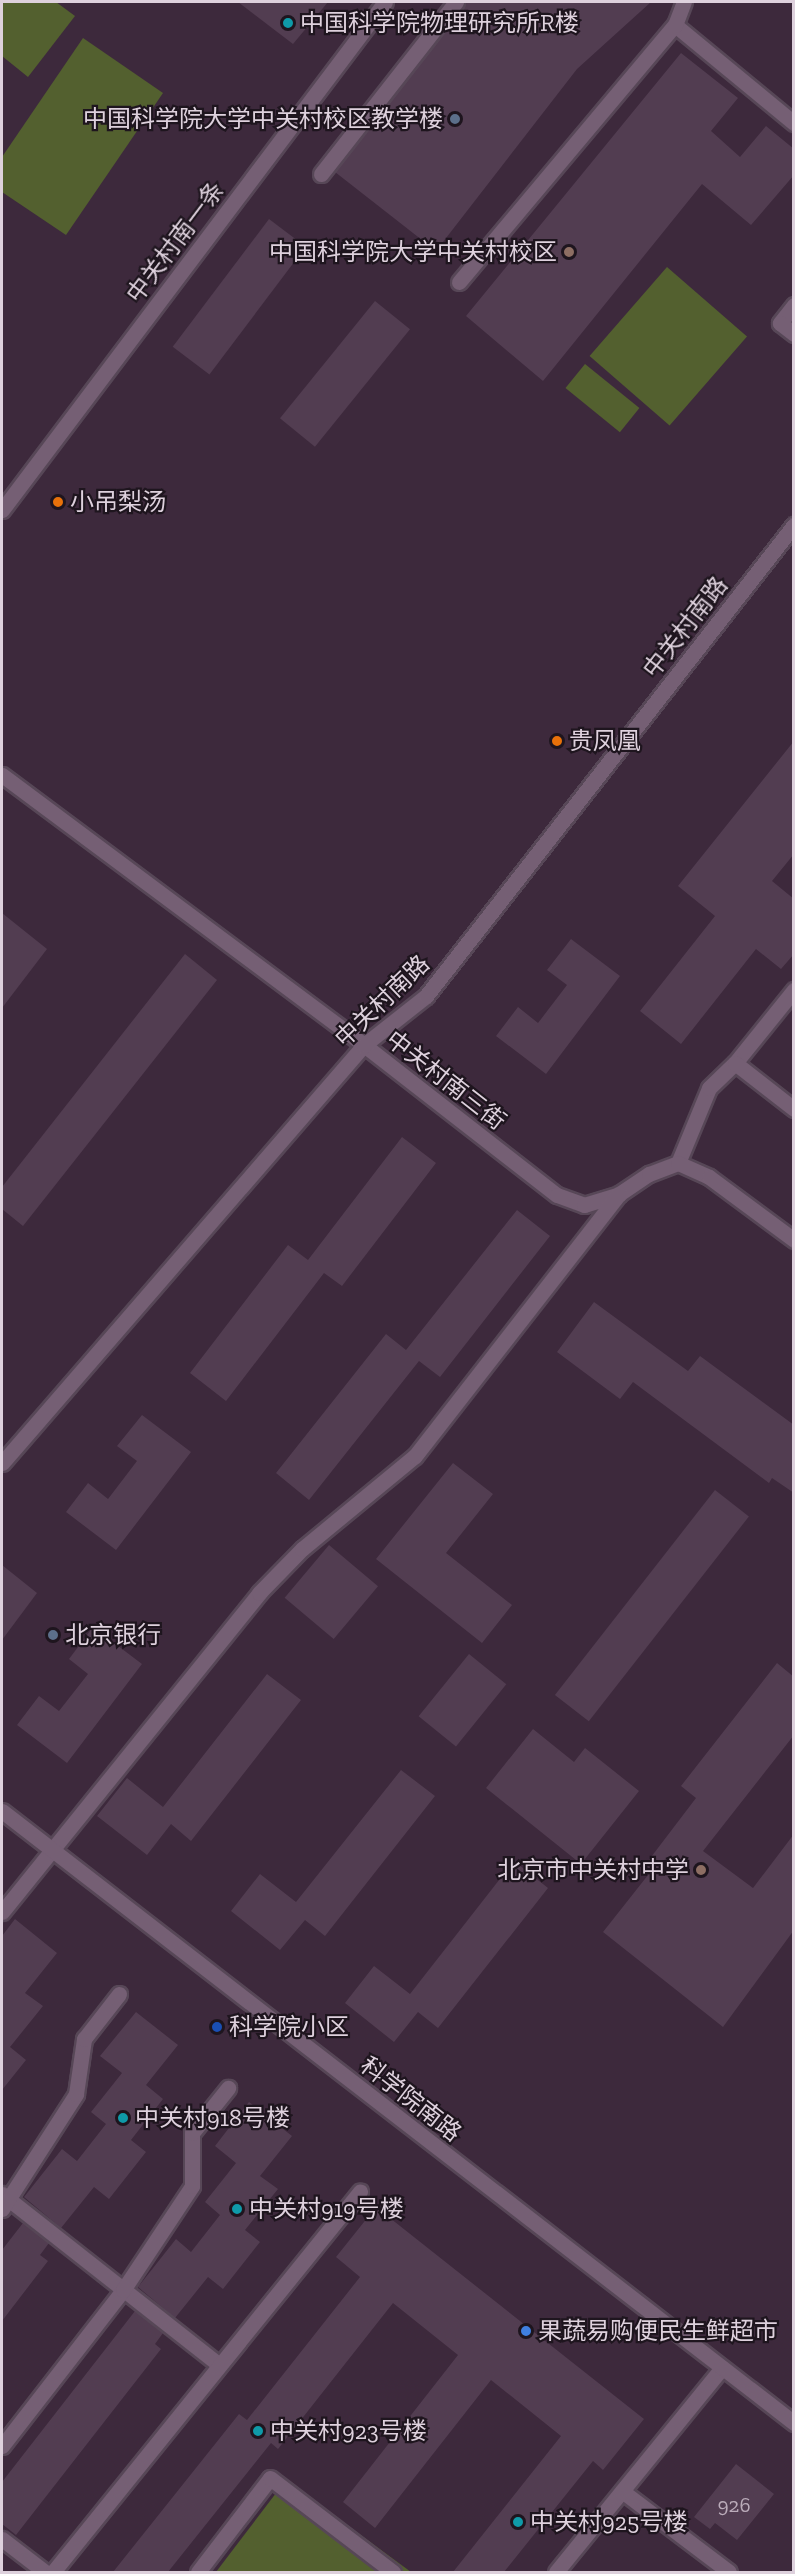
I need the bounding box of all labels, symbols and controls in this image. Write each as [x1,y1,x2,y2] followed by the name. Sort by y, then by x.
[300,9,579,37] place label: 中国科学院物理研究所R楼
[281,16,295,30] marker: 中国科学院物理研究所R楼
[83,105,443,133] place label: 中国科学院大学中关村校区教学楼
[448,112,462,126] marker: 中国科学院大学中关村校区教学楼
[120,176,230,308] street label: 中关村南一条
[269,238,557,266] place label: 中国科学院大学中关村校区
[562,245,576,259] marker: 中国科学院大学中关村校区
[70,488,166,516] place label: 小吊梨汤
[51,495,65,509] marker: 小吊梨汤
[637,571,733,683] street label: 中关村南路
[569,727,641,755] place label: 贵凤凰
[550,734,564,748] marker: 贵凤凰
[329,949,435,1053] street label: 中关村南路
[380,1024,512,1136] street label: 中关村南三街
[65,1621,161,1649] place label: 北京银行
[46,1628,60,1642] marker: 北京银行
[497,1856,689,1884] place label: 北京市中关村中学
[694,1863,708,1877] marker: 北京市中关村中学
[229,2013,349,2041] place label: 科学院小区
[210,2020,224,2034] marker: 科学院小区
[355,2051,467,2147] street label: 科学院南路
[135,2104,290,2132] place label: 中关村918号楼
[116,2111,130,2125] marker: 中关村918号楼
[249,2195,404,2223] place label: 中关村919号楼
[230,2202,244,2216] marker: 中关村919号楼
[538,2317,778,2345] place label: 果蔬易购便民生鲜超市
[519,2324,533,2338] marker: 果蔬易购便民生鲜超市
[270,2417,427,2445] place label: 中关村923号楼
[251,2424,265,2438] marker: 中关村923号楼
[717,2492,751,2518] house number: 926
[530,2508,687,2536] place label: 中关村925号楼
[511,2515,525,2529] marker: 中关村925号楼

